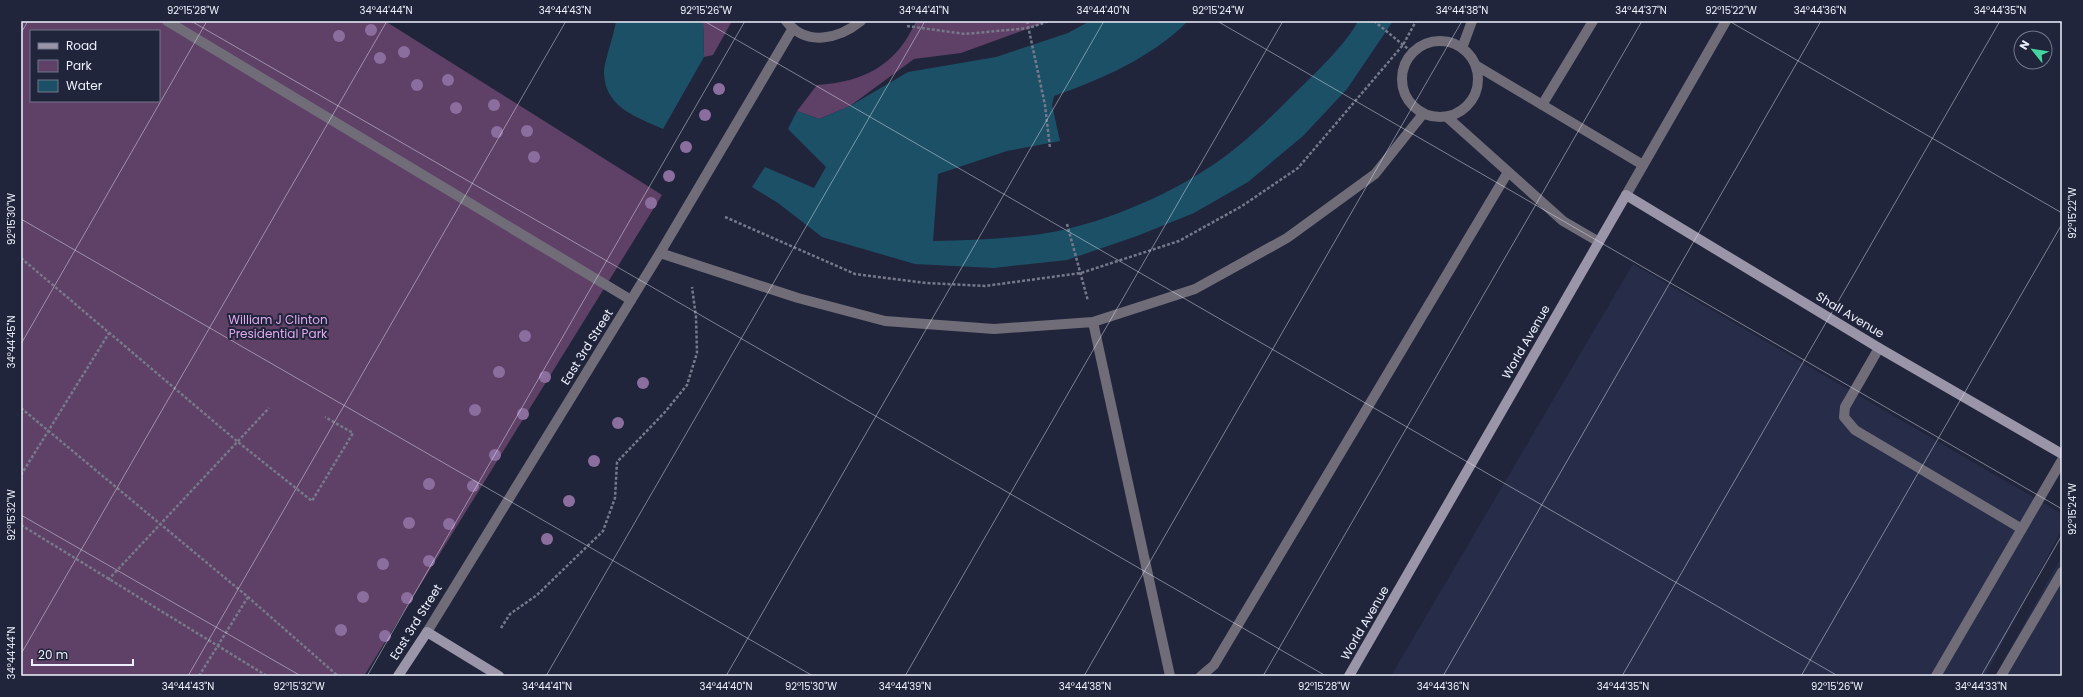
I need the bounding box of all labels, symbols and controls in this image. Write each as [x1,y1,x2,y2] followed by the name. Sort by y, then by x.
[167,3,219,18] text: 92°15'28"W
[360,3,412,18] text: 34°44'44"N
[539,3,591,18] text: 34°44'43"N
[680,3,732,18] text: 92°15'26"W
[899,3,949,18] text: 34°44'41"N
[1077,3,1129,18] text: 34°44'40"N
[1192,3,1244,18] text: 92°15'24"W
[1436,3,1488,18] text: 34°44'38"N
[1615,3,1667,18] text: 34°44'37"N
[1705,3,1757,18] text: 92°15'22"W
[1794,3,1846,18] text: 34°44'36"N
[1974,3,2026,18] text: 34°44'35"N
[30,30,160,102] legend
[2013,30,2053,70] north arrow
[66,37,97,54] text: Road
[2015,37,2033,53] text: N
[66,57,93,74] text: Park
[66,77,103,94] text: Water
[2065,187,2080,239] text: 92°15'22"W
[4,193,19,245] text: 92°15'30"W
[1813,287,1888,342] street label: Shall Avenue
[1497,301,1554,382] street label: World Avenue
[557,306,617,388] street label: East 3rd Street
[228,311,328,342] park label: William J Clinton Presidential Park
[4,316,19,368] text: 34°44'45"N
[2065,483,2080,535] text: 92°15'24"W
[4,489,19,541] text: 92°15'32"W
[386,581,446,663] street label: East 3rd Street
[1336,582,1393,663] street label: World Avenue
[4,627,19,679] text: 34°44'44"N
[32,641,133,667] scale bar
[38,646,68,663] text: 20 m
[162,679,214,694] text: 34°44'43"N
[273,679,325,694] text: 92°15'32"W
[522,679,572,694] text: 34°44'41"N
[700,679,752,694] text: 34°44'40"N
[785,679,837,694] text: 92°15'30"W
[879,679,931,694] text: 34°44'39"N
[1059,679,1111,694] text: 34°44'38"N
[1298,679,1350,694] text: 92°15'28"W
[1417,679,1469,694] text: 34°44'36"N
[1597,679,1649,694] text: 34°44'35"N
[1811,679,1863,694] text: 92°15'26"W
[1955,679,2007,694] text: 34°44'33"N

